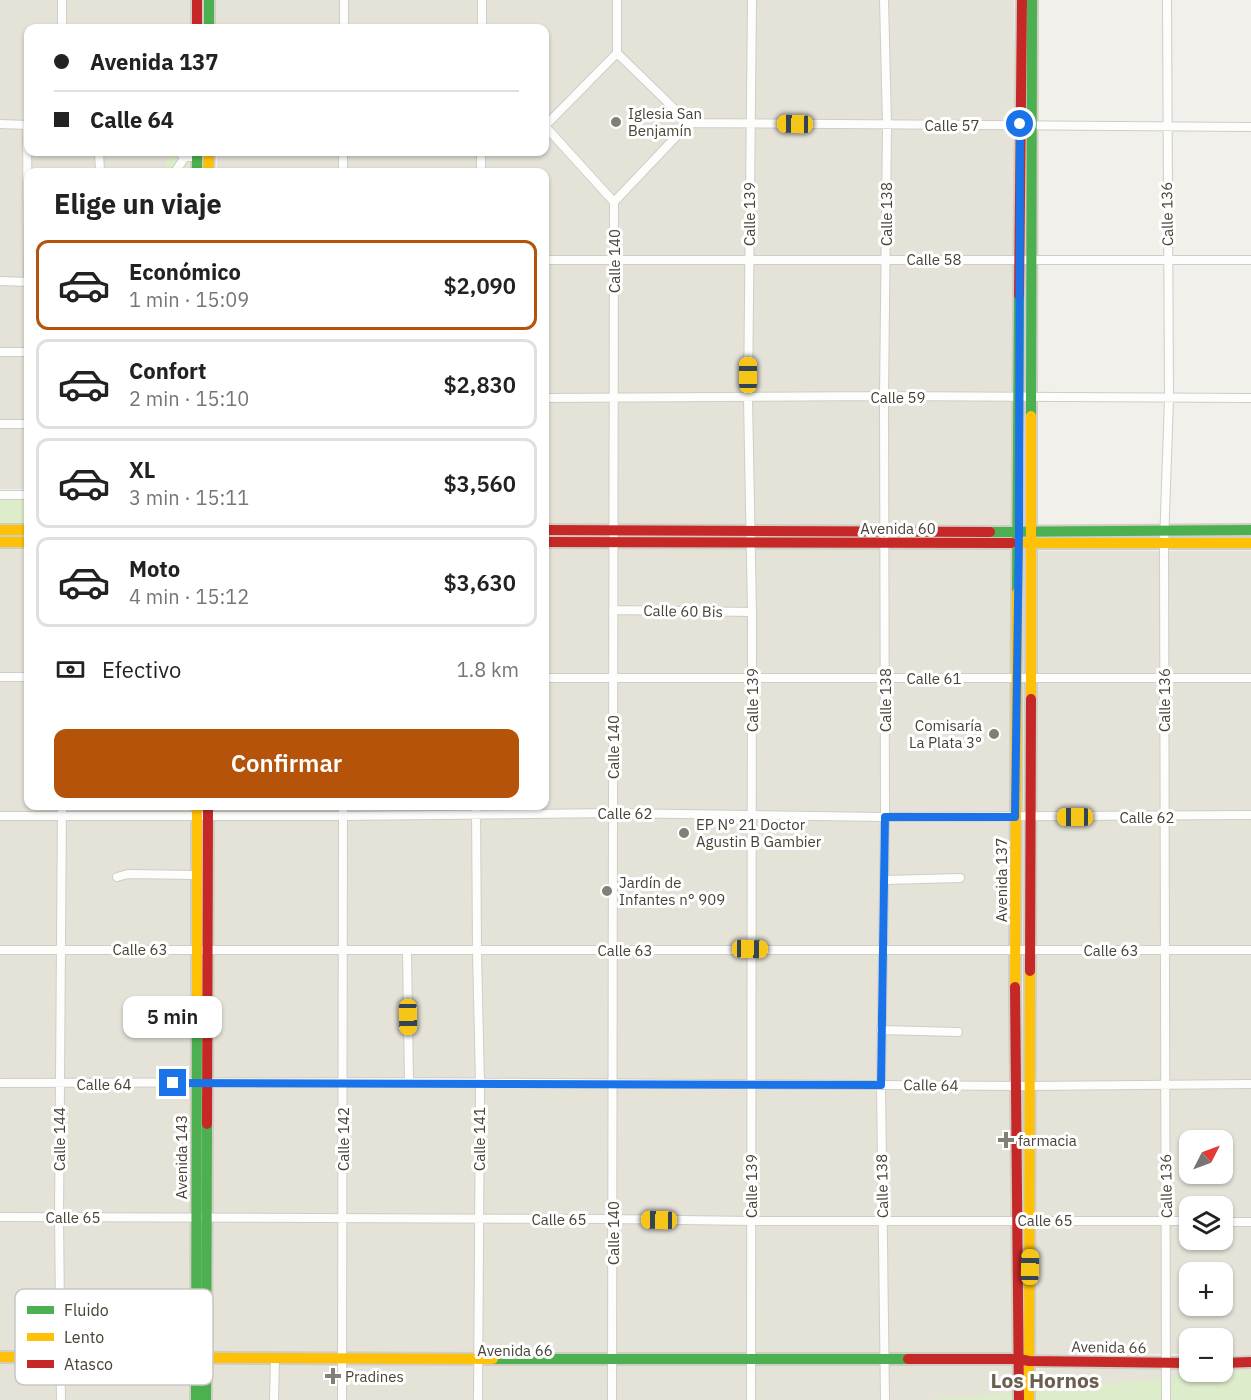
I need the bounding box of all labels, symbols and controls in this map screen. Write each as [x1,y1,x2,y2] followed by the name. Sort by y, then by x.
[90,47,219,76] text: Avenida 137
[628,104,702,140] place label: Iglesia San Benjamín
[90,105,174,134] text: Calle 64
[1006,110,1033,137] route start
[609,115,623,129] marker: Iglesia San Benjamín
[777,115,813,133] car
[924,116,980,135] street label: Calle 57
[740,182,759,246] street label: Calle 139
[877,182,896,246] street label: Calle 138
[1157,182,1177,246] street label: Calle 136
[54,186,222,221] text: Elige un viaje
[605,229,624,293] street label: Calle 140
[906,250,962,269] street label: Calle 58
[129,257,241,286] text: Económico
[57,258,111,312] icon: car
[443,271,516,300] text: $2,090
[129,286,249,313] text: 1 min · 15:09
[129,356,207,385] text: Confort
[57,357,111,411] icon: car
[739,357,757,393] car
[443,370,516,399] text: $2,830
[129,385,249,412] text: 2 min · 15:10
[870,388,926,407] street label: Calle 59
[129,455,155,484] text: XL
[57,456,111,510] icon: car
[443,469,516,498] text: $3,560
[129,484,249,511] text: 3 min · 15:11
[860,519,936,538] street label: Avenida 60
[129,554,180,583] text: Moto
[57,555,111,609] icon: car
[443,568,516,597] text: $3,630
[129,583,249,610] text: 4 min · 15:12
[643,601,723,621] street label: Calle 60 Bis
[54,653,87,686] icon: cash
[102,655,181,684] text: Efectivo
[457,656,519,683] text: 1.8 km
[743,668,762,732] street label: Calle 139
[876,668,895,732] street label: Calle 138
[1155,668,1174,732] street label: Calle 136
[906,669,962,688] street label: Calle 61
[604,715,623,779] street label: Calle 140
[909,716,982,752] place label: Comisaría La Plata 3°
[987,727,1001,741] marker: Comisaría La Plata 3°
[54,729,519,798] button: Confirmar
[597,804,653,823] street label: Calle 62
[1057,808,1093,826] car
[1119,808,1175,827] street label: Calle 62
[696,815,822,851] place label: EP N° 21 Doctor Agustin B Gambier
[677,826,691,840] marker: EP N° 21 Doctor Agustin B Gambier
[992,838,1011,922] street label: Avenida 137
[619,873,725,909] place label: Jardín de Infantes n° 909
[600,884,614,898] marker: Jardín de Infantes n° 909
[112,940,168,959] street label: Calle 63
[732,940,768,958] car
[597,941,653,960] street label: Calle 63
[1083,941,1139,960] street label: Calle 63
[124,996,222,1038] callout: 5 min
[399,999,417,1035] car
[147,1003,198,1030] text: 5 min
[159,1069,186,1096] route end
[76,1075,132,1094] street label: Calle 64
[903,1075,959,1095] street label: Calle 64
[50,1107,69,1171] street label: Calle 144
[334,1107,353,1171] street label: Calle 142
[470,1107,489,1171] street label: Calle 141
[172,1115,191,1199] street label: Avenida 143
[1179,1130,1233,1184] north arrow
[1179,1130,1233,1382] map controls
[1018,1131,1077,1150] place label: farmacia
[999,1133,1013,1147] marker: farmacia
[742,1154,761,1218] street label: Calle 139
[872,1154,892,1218] street label: Calle 138
[1156,1154,1176,1218] street label: Calle 136
[1179,1196,1233,1250] button: layers
[604,1201,623,1265] street label: Calle 140
[45,1208,101,1227] street label: Calle 65
[531,1210,587,1229] street label: Calle 65
[641,1211,677,1229] car
[1017,1211,1073,1230] street label: Calle 65
[1021,1249,1039,1285] car
[1179,1262,1233,1316] button: +
[15,1289,213,1385] legend
[64,1300,109,1320] text: Fluido
[64,1327,104,1347] text: Lento
[1179,1328,1233,1382] button: −
[1071,1337,1147,1357] street label: Avenida 66
[477,1341,553,1360] street label: Avenida 66
[64,1354,113,1374] text: Atasco
[991,1366,1099,1394] district label: Los Hornos
[345,1367,404,1386] place label: Pradines
[326,1369,340,1383] marker: Pradines

